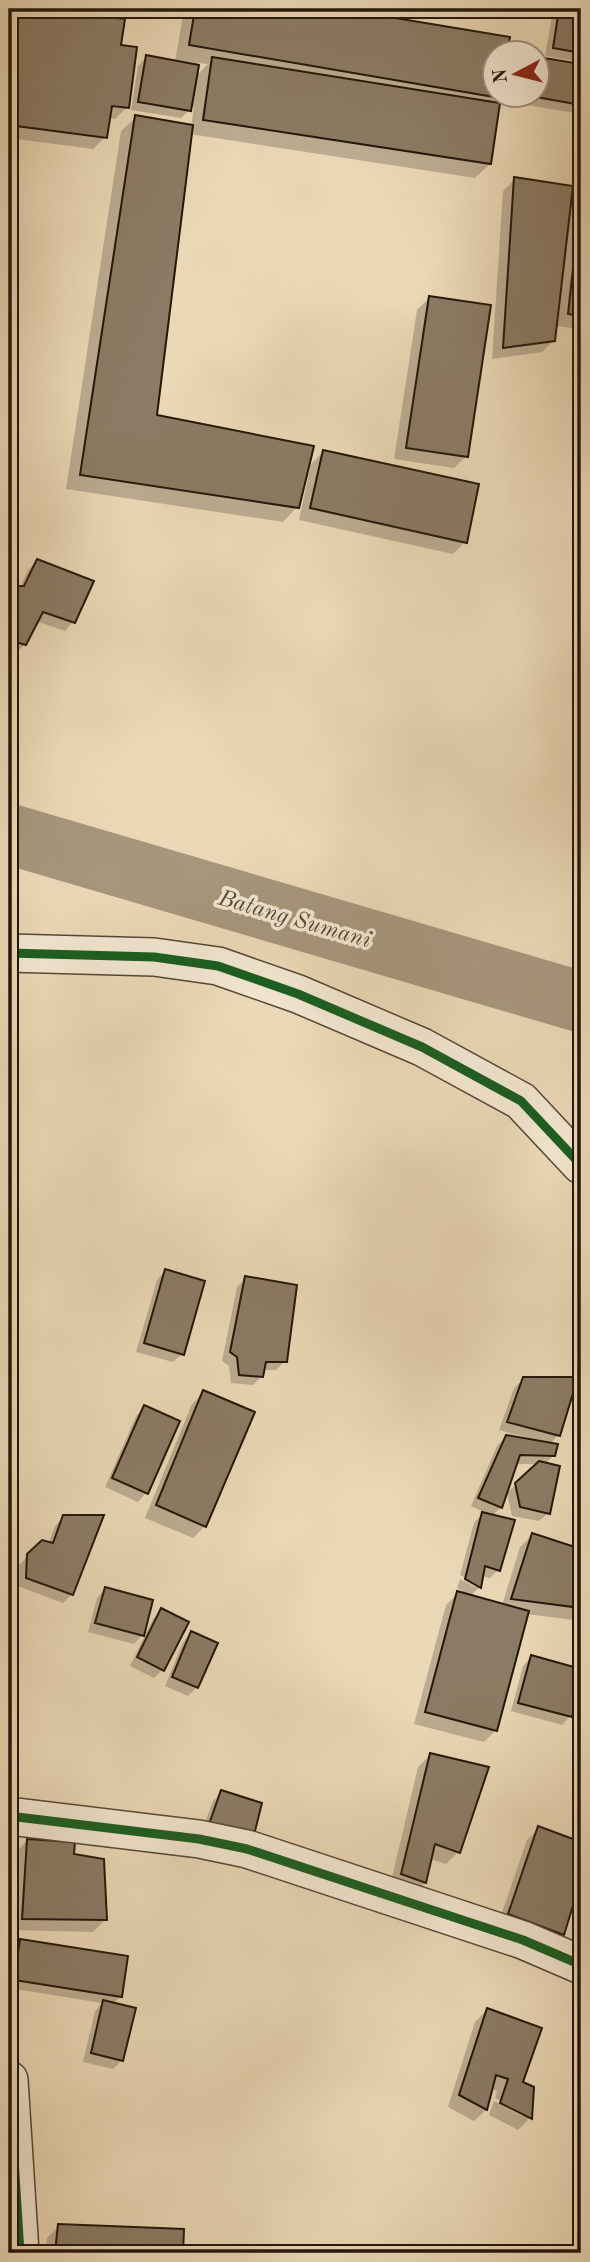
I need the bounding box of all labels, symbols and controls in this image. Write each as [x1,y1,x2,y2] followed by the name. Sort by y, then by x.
[482,38,552,108] north arrow
[491,67,512,84] text: N
[214,886,374,953] water label: Batang Sumani

